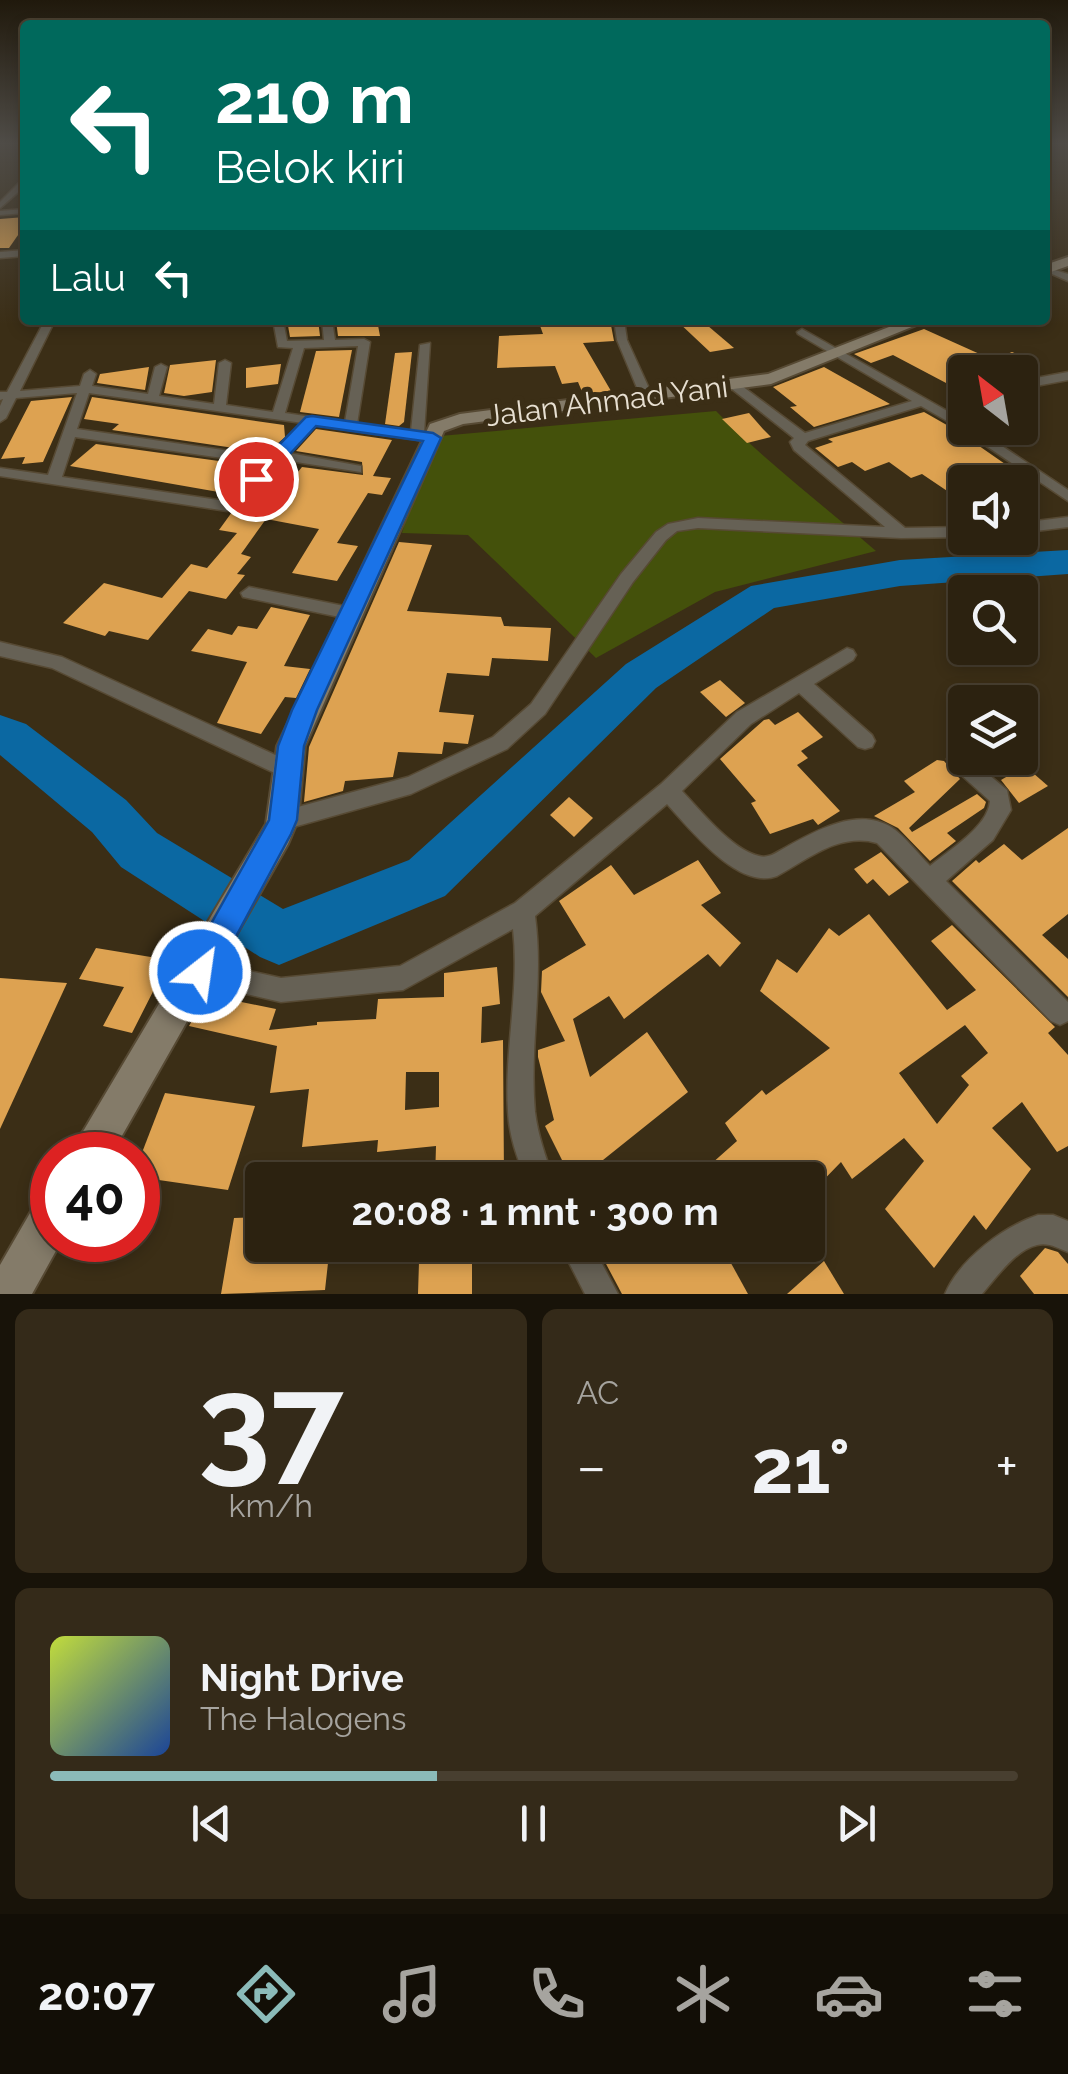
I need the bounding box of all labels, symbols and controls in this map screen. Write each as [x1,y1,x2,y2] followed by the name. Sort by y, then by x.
[215,57,414,139] text: 210 m
[50,60,180,190] icon: left
[215,141,405,194] text: Belok kiri
[146,250,201,305] icon: left
[50,255,126,300] text: Lalu
[948,355,1038,445] north arrow
[948,355,1038,775] map controls
[484,369,730,433] street label: Jalan Ahmad Yani
[214,437,299,522] pin
[229,452,284,507] icon: arrive
[948,465,1038,555] button: sound
[948,575,1038,665] button: search
[948,685,1038,775] button: layers
[148,920,252,1024] position arrow
[30,1132,160,1262] speed limit sign: 40
[351,1189,719,1234] text: 20:08 · 1 mnt · 300 m
[198,1346,343,1498] text: 37
[577,1374,619,1411] text: AC
[751,1422,850,1511] text: 21°
[577,1434,606,1499] text: −
[995,1434,1018,1499] text: +
[229,1487,313,1524] text: km/h
[200,1655,404,1700] text: Night Drive
[200,1700,406,1737] text: The Halogens
[184,1796,239,1851] icon: previous
[506,1796,561,1851] icon: pause
[829,1796,884,1851] icon: next
[231,1959,301,2029] icon: directions
[377,1959,447,2029] icon: music
[522,1959,592,2029] icon: phone
[668,1959,738,2029] icon: climate
[814,1959,884,2029] icon: car
[960,1959,1030,2029] icon: filters
[38,1968,155,2021] text: 20:07

